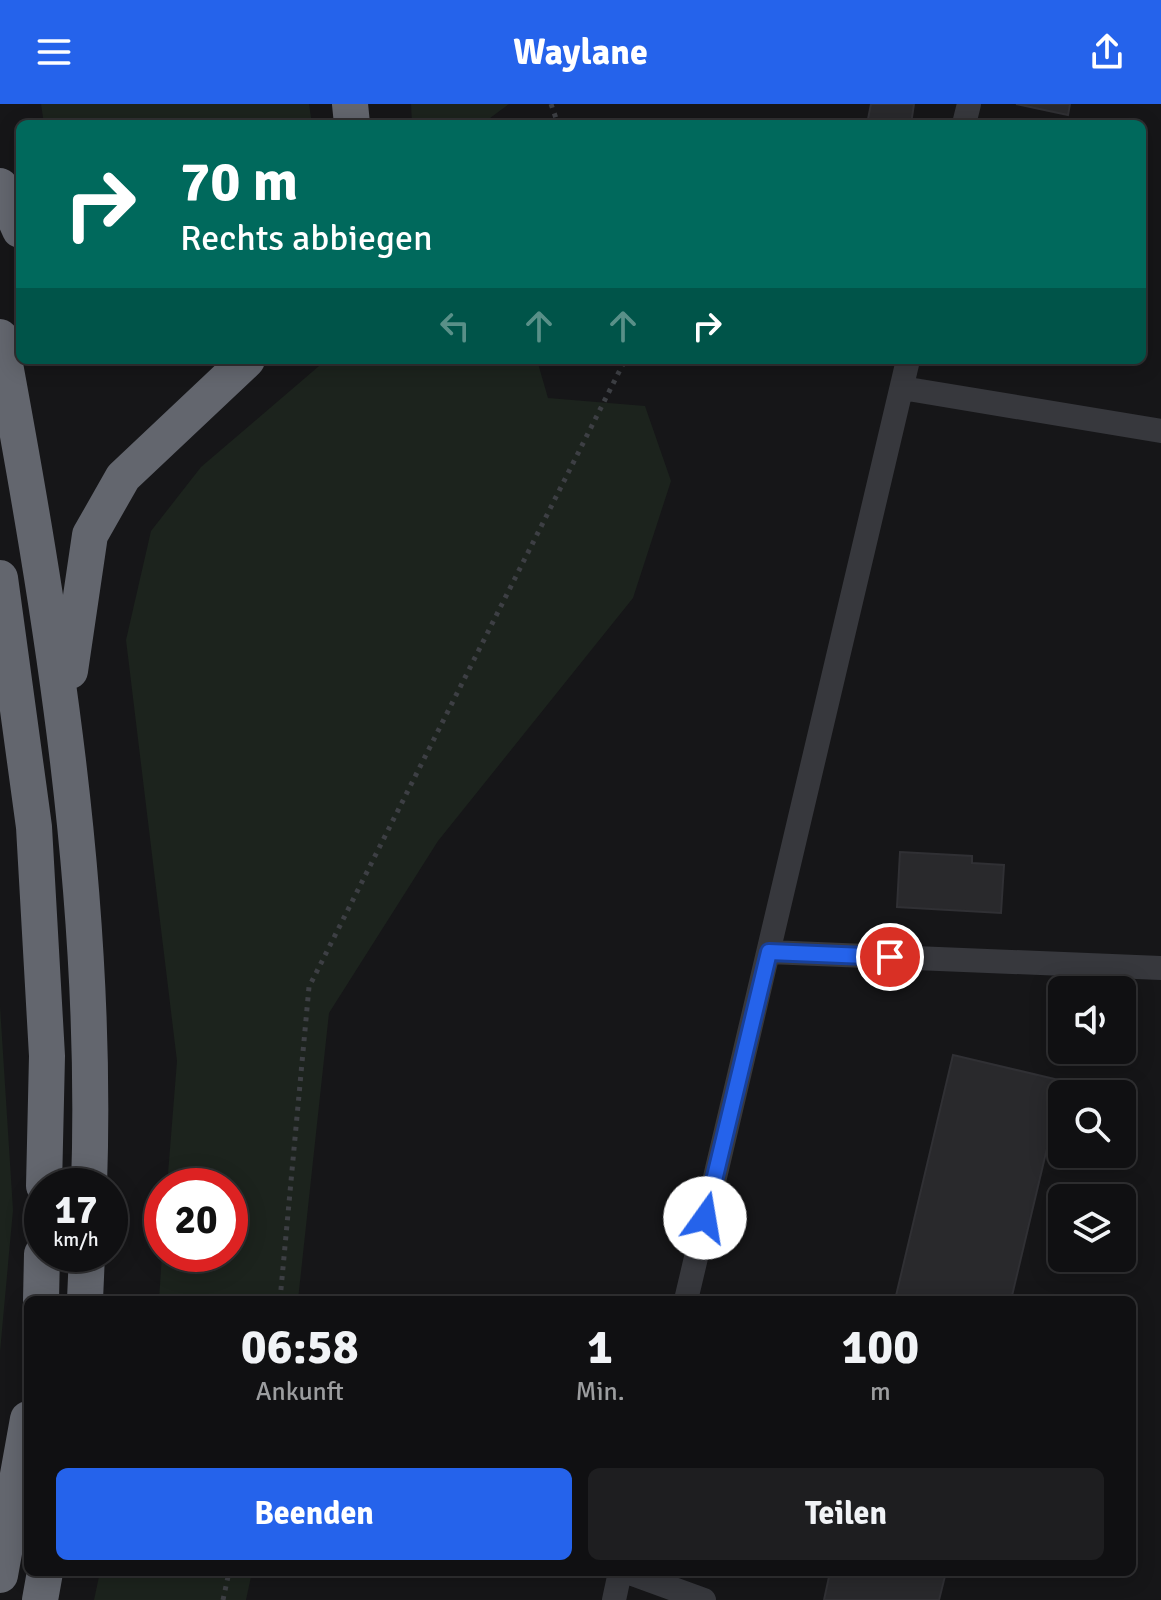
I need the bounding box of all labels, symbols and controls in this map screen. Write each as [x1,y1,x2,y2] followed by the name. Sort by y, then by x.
[32,30,76,74] icon: menu
[513,30,648,75] text: Waylane
[1085,30,1129,74] icon: share
[180,147,298,216] text: 70 m
[48,152,152,256] icon: right
[180,216,433,261] text: Rechts abbiegen
[433,304,477,348] icon: left
[517,304,561,348] icon: ahead
[601,304,645,348] icon: ahead
[685,304,729,348] icon: right
[856,923,924,991] pin
[868,935,912,979] icon: arrive
[1048,976,1136,1272] map controls
[1048,976,1136,1064] button: sound
[1048,1080,1136,1168] button: search
[144,1168,248,1272] speed limit sign: 20
[663,1176,747,1260] position arrow
[1048,1184,1136,1272] button: layers
[54,1185,98,1235] text: 17
[53,1227,99,1252] text: km/h
[241,1318,359,1377] text: 06:58
[587,1318,613,1377] text: 1
[841,1318,919,1377] text: 100
[256,1376,344,1408] text: Ankunft
[575,1376,625,1408] text: Min.
[870,1376,891,1408] text: m
[56,1468,572,1560] button: Beenden
[588,1468,1104,1560] button: Teilen

